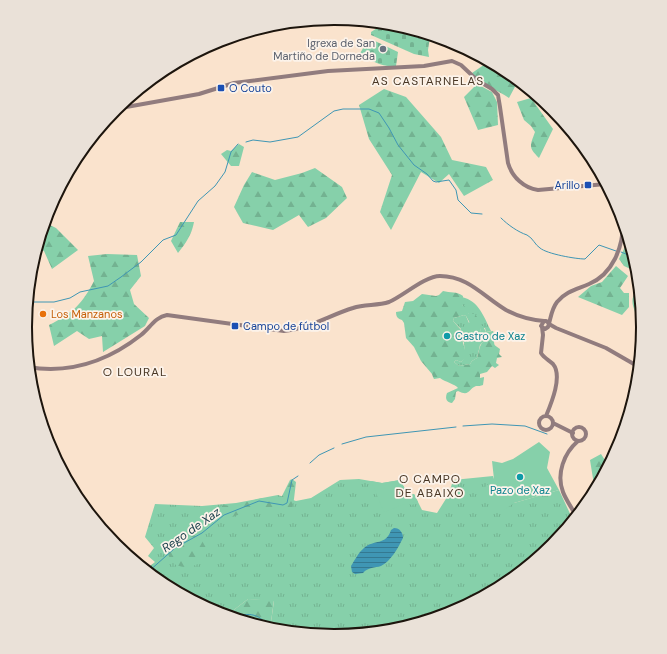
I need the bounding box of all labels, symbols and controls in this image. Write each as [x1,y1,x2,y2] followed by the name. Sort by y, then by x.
[273,36,375,63] place label: Igrexa de San Martiño de Dorneda
[378,44,388,54] marker: Igrexa de San Martiño de Dorneda
[372,73,484,89] district label: AS CASTARNELAS
[229,81,272,95] place label: O Couto
[216,83,226,93] marker: O Couto
[555,178,580,192] place label: Arillo
[583,180,593,190] marker: Arillo
[51,307,122,321] place label: Los Manzanos
[38,309,48,319] marker: Los Manzanos
[243,319,329,333] place label: Campo de fútbol
[230,321,240,331] marker: Campo de fútbol
[455,329,525,343] place label: Castro de Xaz
[442,331,452,341] marker: Castro de Xaz
[103,364,167,380] district label: O LOURAL
[395,471,465,501] district label: O CAMPO DE ABAIXO
[515,472,525,482] marker: Pazo de Xaz
[490,483,550,497] place label: Pazo de Xaz
[159,504,224,556] water label: Rego de Xaz

